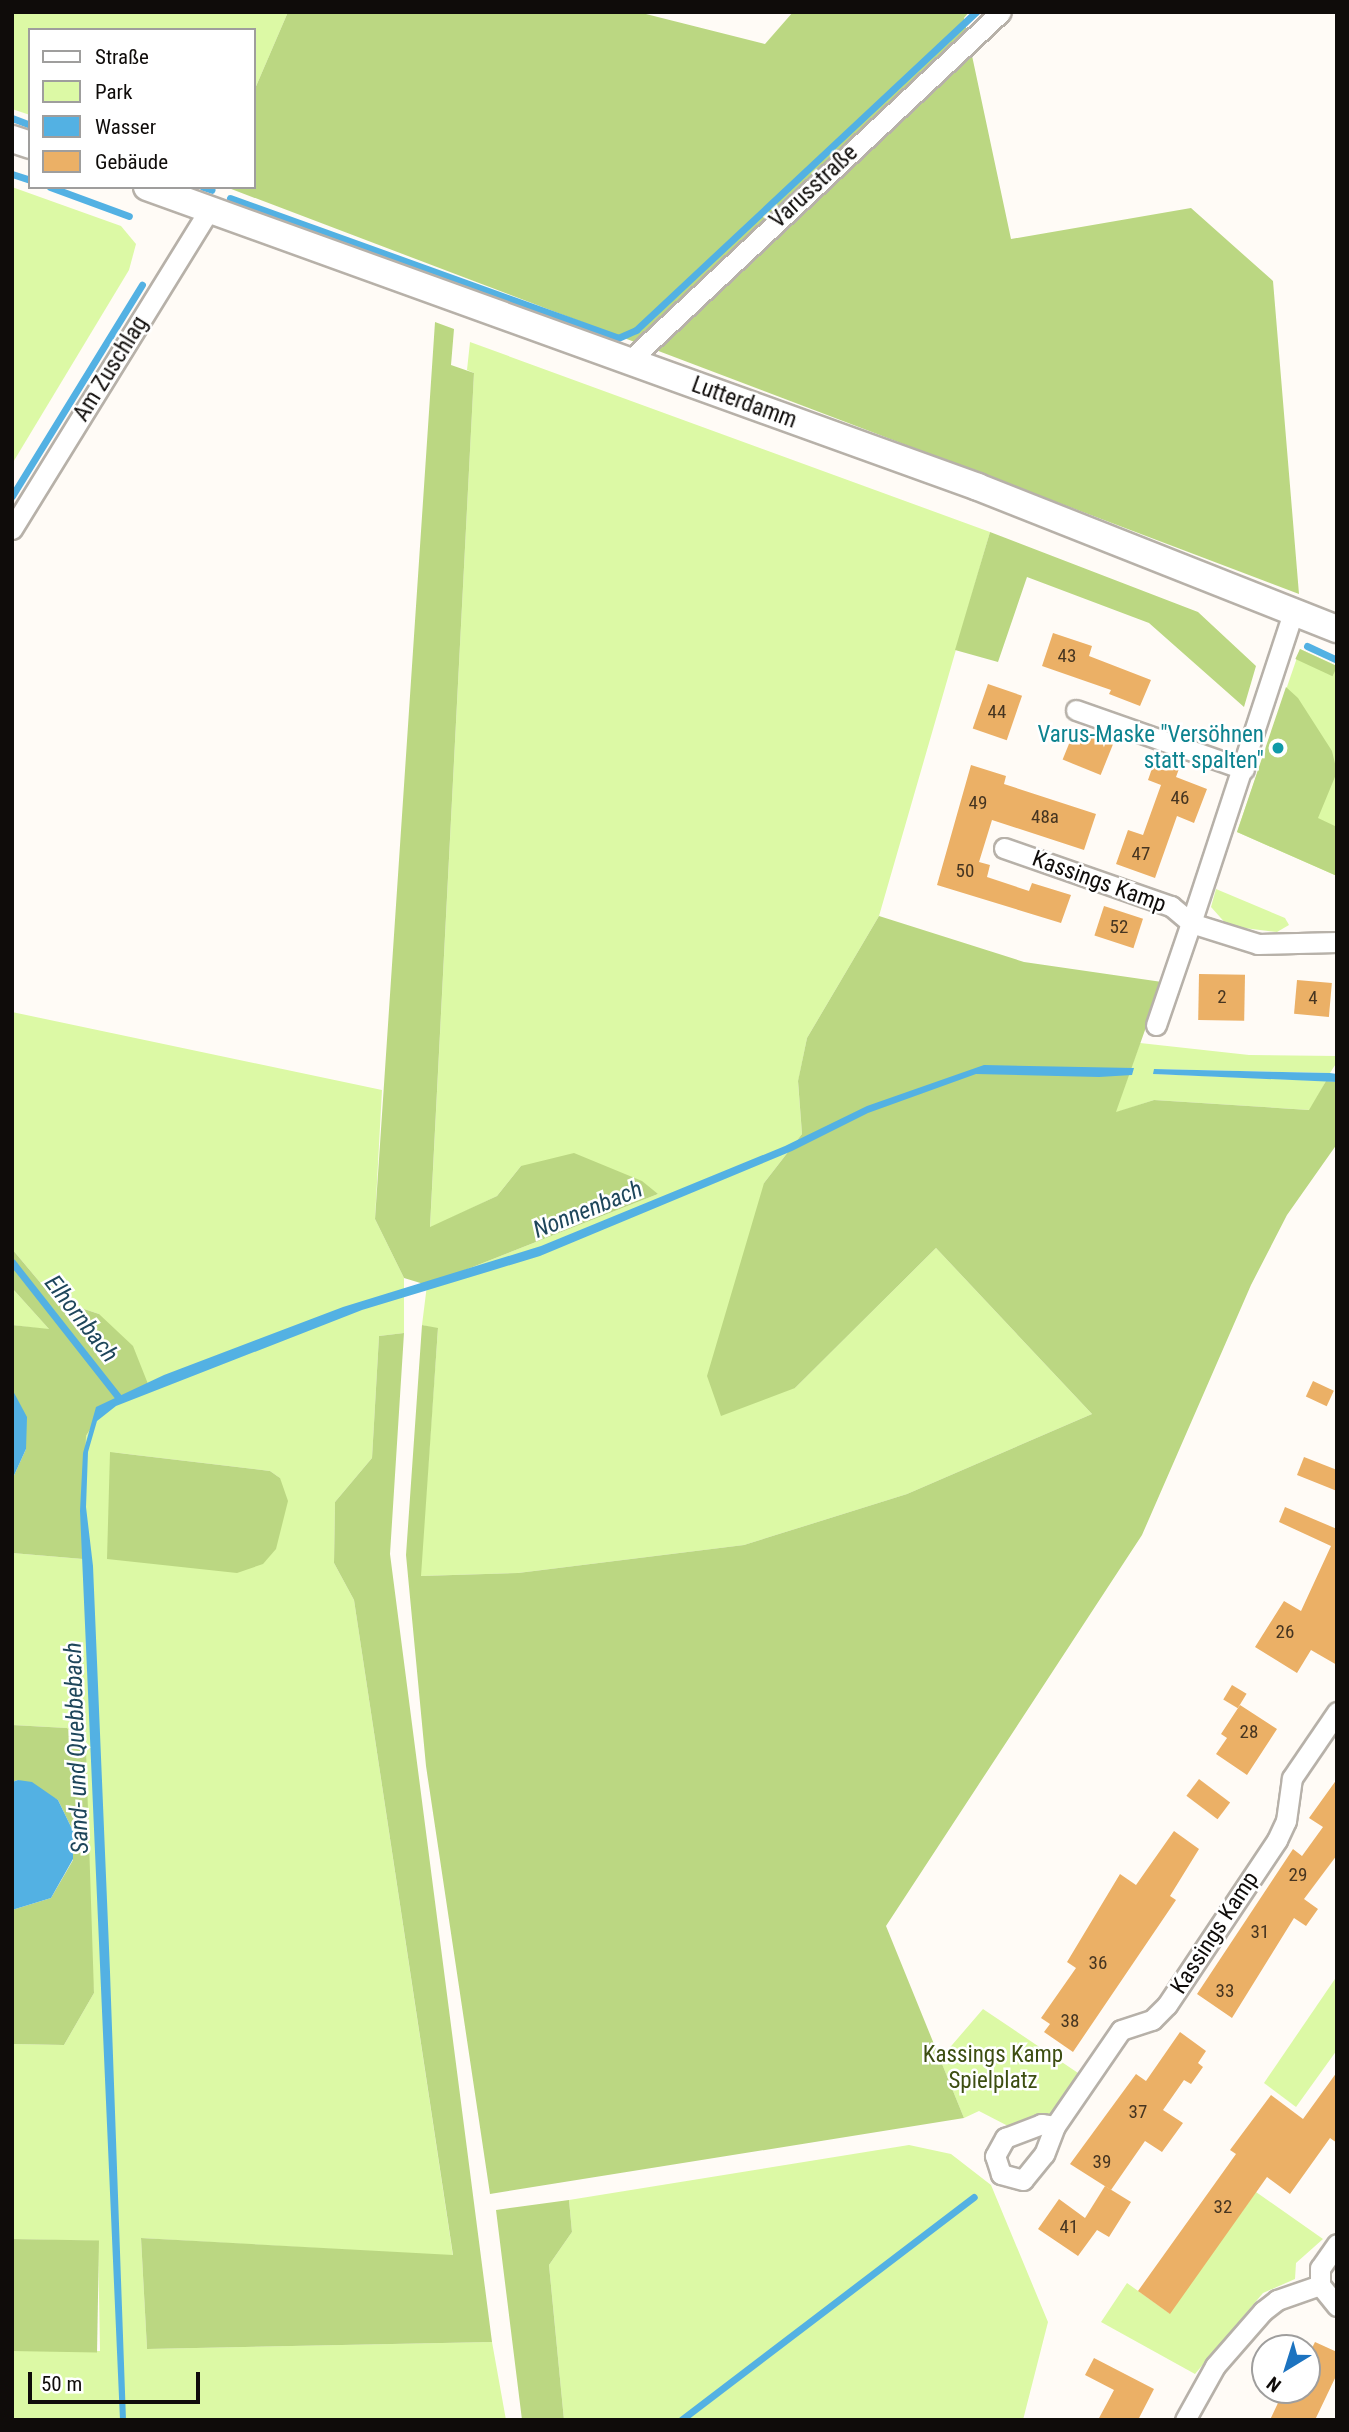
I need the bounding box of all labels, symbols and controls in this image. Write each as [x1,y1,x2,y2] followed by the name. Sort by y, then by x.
[28,28,256,189] legend
[95,45,149,69] text: Straße
[95,80,132,104] text: Park
[95,115,156,139] text: Wasser
[764,140,864,234] street label: Varusstraße
[95,150,168,174] text: Gebäude
[68,311,154,427] street label: Am Zuschlag
[688,371,800,435] street label: Lutterdamm
[1058,645,1076,667] house number: 43
[988,701,1006,723] house number: 44
[1037,721,1264,775] place label: Varus-Maske "Versöhnen statt spalten"
[1270,740,1286,756] marker: Varus-Maske "Versöhnen statt spalten"
[1171,787,1189,809] house number: 46
[969,792,987,814] house number: 49
[1031,806,1059,828] house number: 48a
[1132,843,1150,865] house number: 47
[1028,845,1170,919] street label: Kassings Kamp
[956,860,974,882] house number: 50
[1110,916,1128,938] house number: 52
[1217,986,1227,1008] house number: 2
[1308,987,1318,1009] house number: 4
[529,1175,647,1245] water label: Nonnenbach
[38,1270,124,1368] water label: Elhornbach
[1276,1621,1294,1643] house number: 26
[59,1642,95,1854] water label: Sand- und Quebbebach
[1240,1721,1258,1743] house number: 28
[1289,1864,1307,1886] house number: 29
[1165,1867,1265,1999] street label: Kassings Kamp
[1251,1921,1269,1943] house number: 31
[1089,1952,1107,1974] house number: 36
[1216,1980,1234,2002] house number: 33
[1061,2010,1079,2032] house number: 38
[923,2041,1063,2095] park label: Kassings Kamp Spielplatz
[1129,2101,1147,2123] house number: 37
[1093,2151,1111,2173] house number: 39
[1214,2196,1232,2218] house number: 32
[1060,2216,1078,2238] house number: 41
[1251,2334,1321,2404] north arrow
[32,2358,203,2402] scale bar
[41,2372,82,2396] text: 50 m
[1262,2372,1286,2397] text: N

